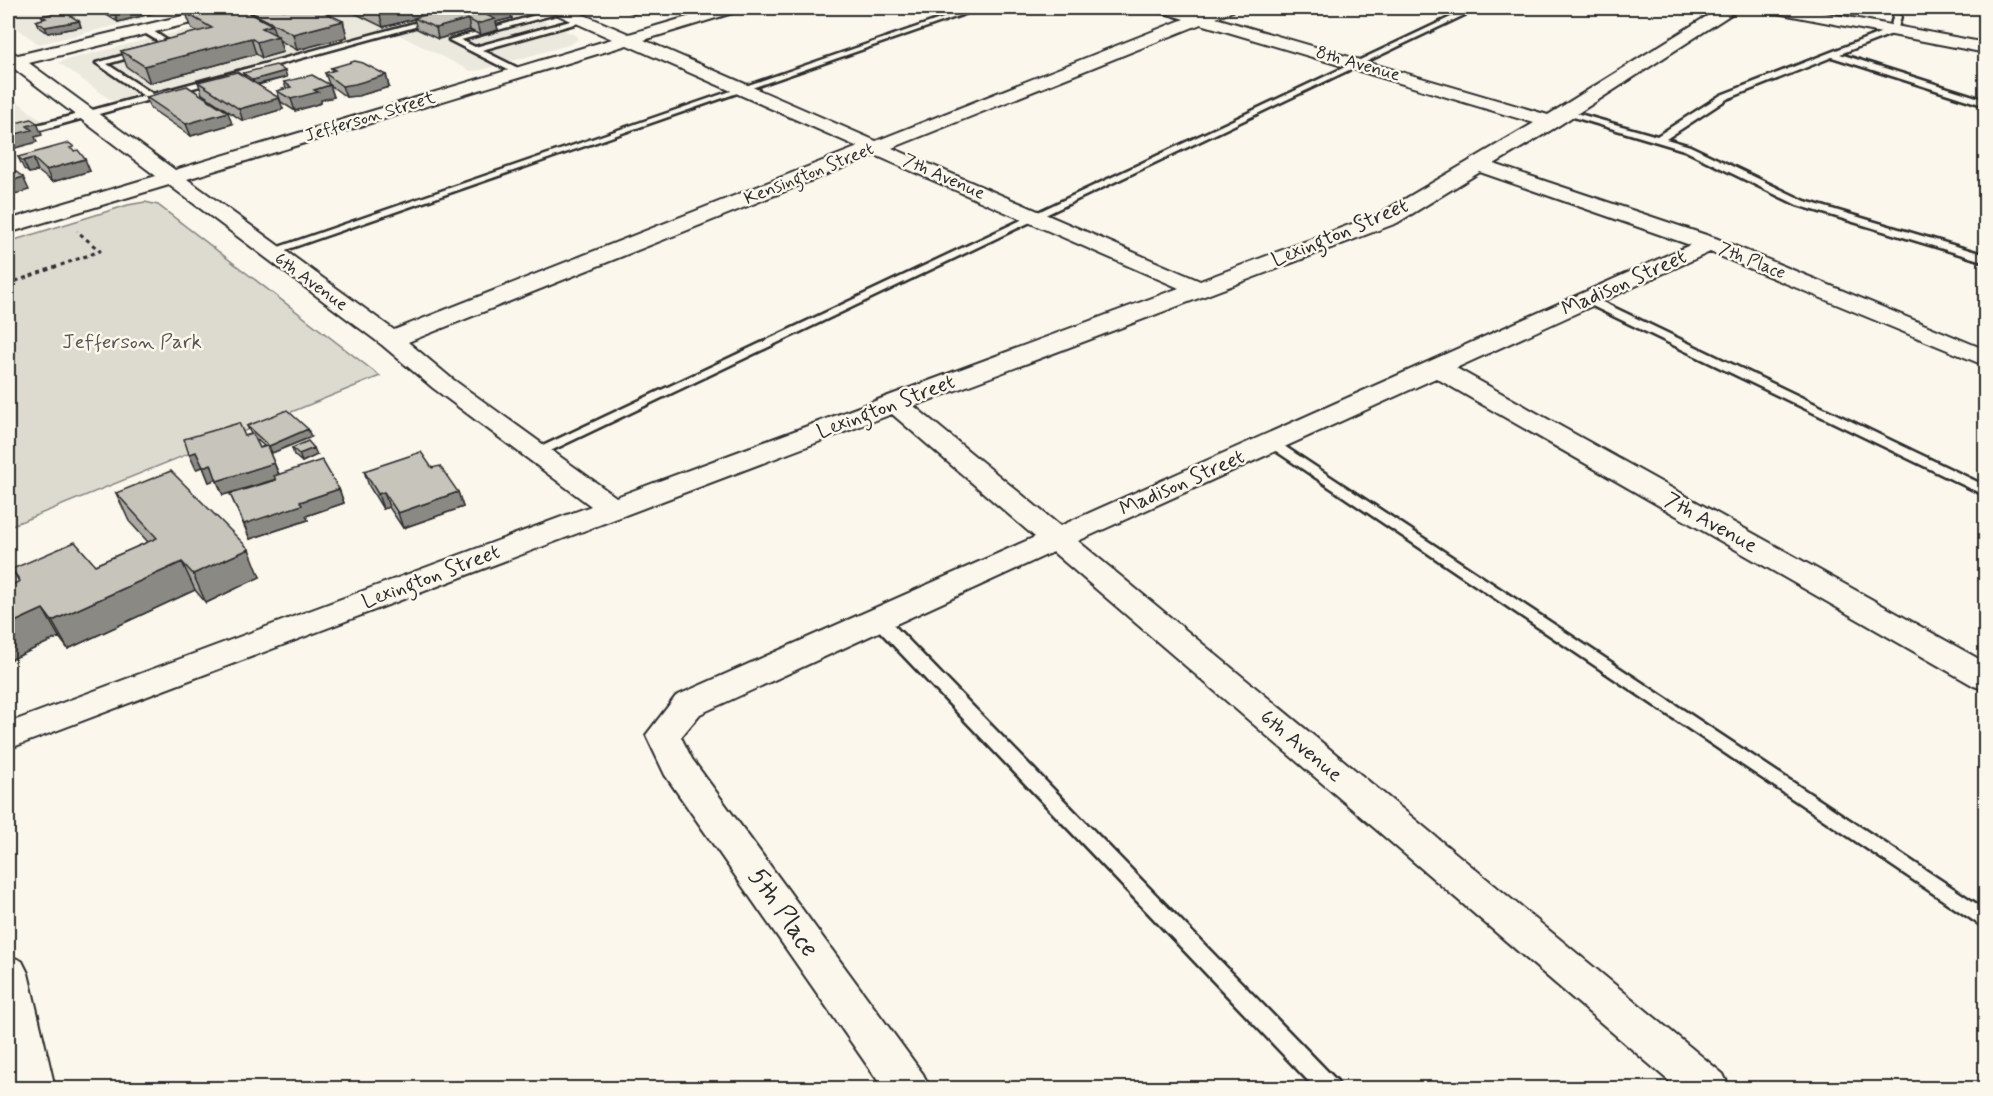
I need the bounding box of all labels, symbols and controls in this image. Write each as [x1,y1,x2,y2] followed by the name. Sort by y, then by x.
[1313,41,1403,88] street label: 8th Avenue
[302,86,439,148] street label: Jefferson Street
[741,137,878,213] street label: Kensington Street
[899,148,989,206] street label: 7th Avenue
[1267,192,1413,276] street label: Lexington Street
[1715,237,1789,285] street label: 7th Place
[1557,243,1691,323] street label: Madison Street
[269,247,353,317] street label: 6th Avenue
[62,328,202,356] park label: Jefferson Park
[813,368,960,448] street label: Lexington Street
[1115,443,1249,523] street label: Madison Street
[1660,486,1762,560] street label: 7th Avenue
[358,538,505,618] street label: Lexington Street
[1254,703,1348,789] street label: 6th Avenue
[740,862,826,964] street label: 5th Place

